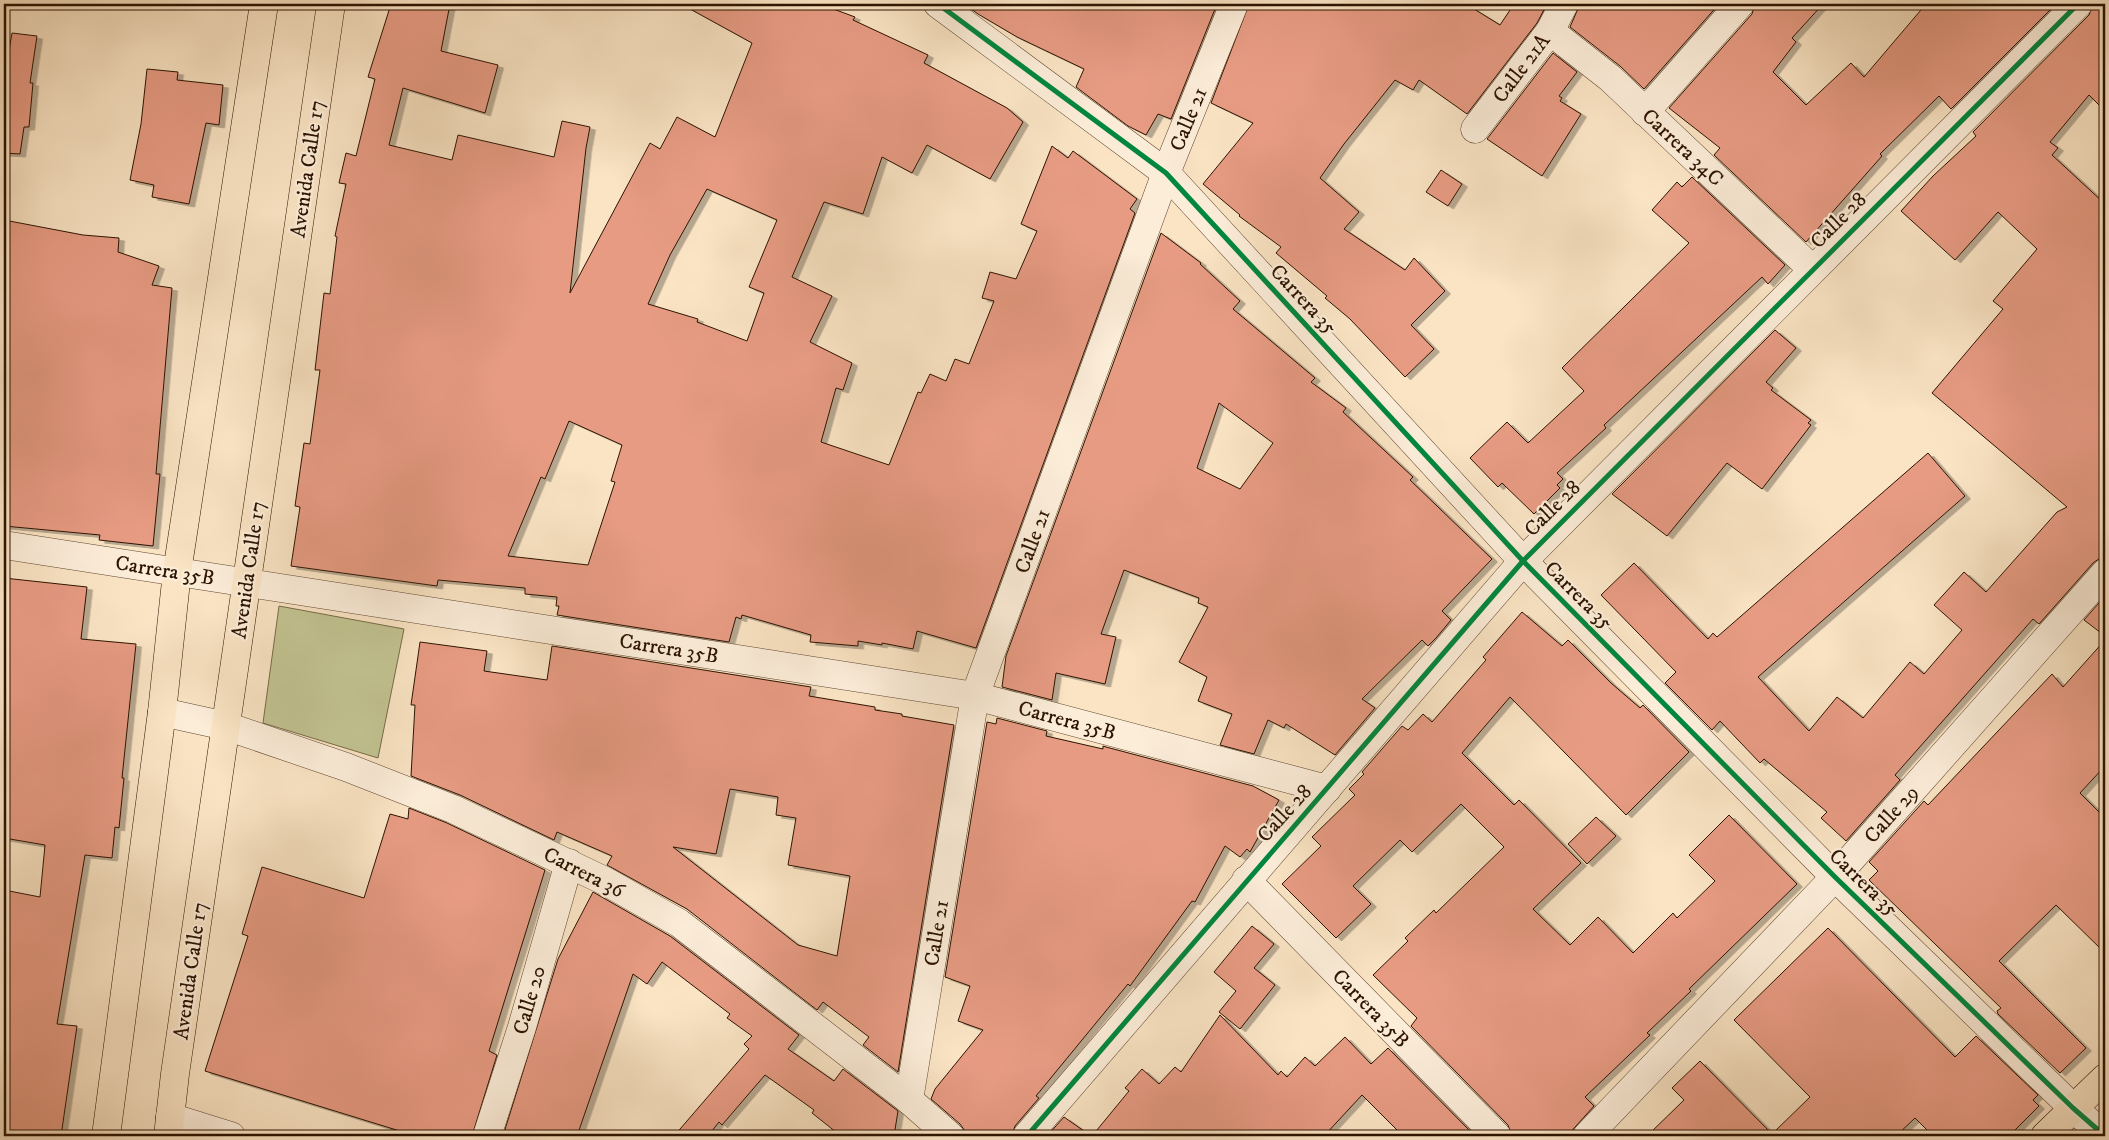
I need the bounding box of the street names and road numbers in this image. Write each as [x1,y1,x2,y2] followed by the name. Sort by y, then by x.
[1487,28,1557,108] street label: Calle 21A
[1164,84,1213,155] street label: Calle 21
[285,99,331,240] street label: Avenida Calle 17
[1636,103,1729,192] street label: Carrera 34C
[1805,187,1872,254] street label: Calle 28
[1264,259,1342,340] street label: Carrera 35
[1519,475,1586,542] street label: Calle 28
[226,500,272,641] street label: Avenida Calle 17
[1009,506,1057,577] street label: Calle 21
[113,550,216,592] street label: Carrera 35B
[1538,556,1618,636] street label: Carrera 35
[617,628,720,670] street label: Carrera 35B
[1015,695,1118,746] street label: Carrera 35B
[1252,779,1318,848] street label: Calle 28
[1859,780,1925,849] street label: Calle 29
[539,842,629,905] street label: Carrera 36
[1823,843,1904,922] street label: Carrera 35
[919,898,955,968] street label: Calle 21
[168,901,214,1042] street label: Avenida Calle 17
[508,963,552,1038] street label: Calle 20
[1326,964,1414,1054] street label: Carrera 35B

